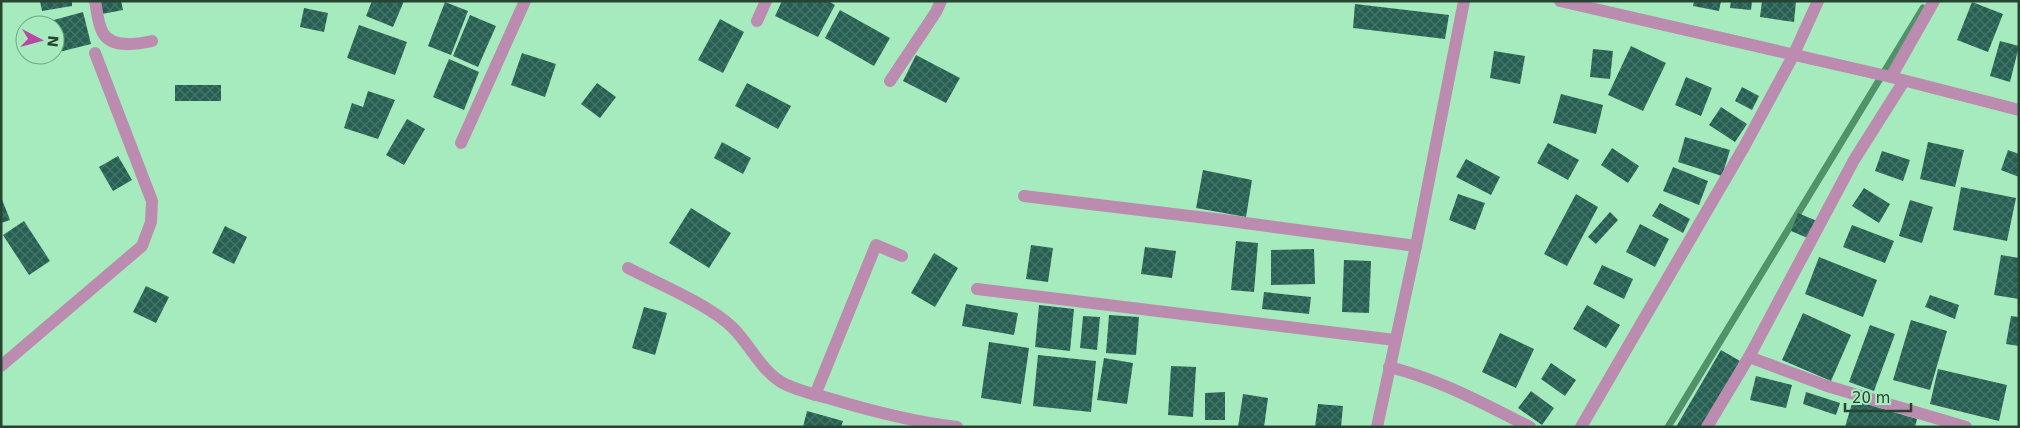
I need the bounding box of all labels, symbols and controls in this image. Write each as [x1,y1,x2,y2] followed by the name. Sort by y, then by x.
[15,15,65,65] north arrow
[44,35,61,48] text: N
[1845,380,1911,412] scale bar
[1852,389,1890,407] text: 20 m

